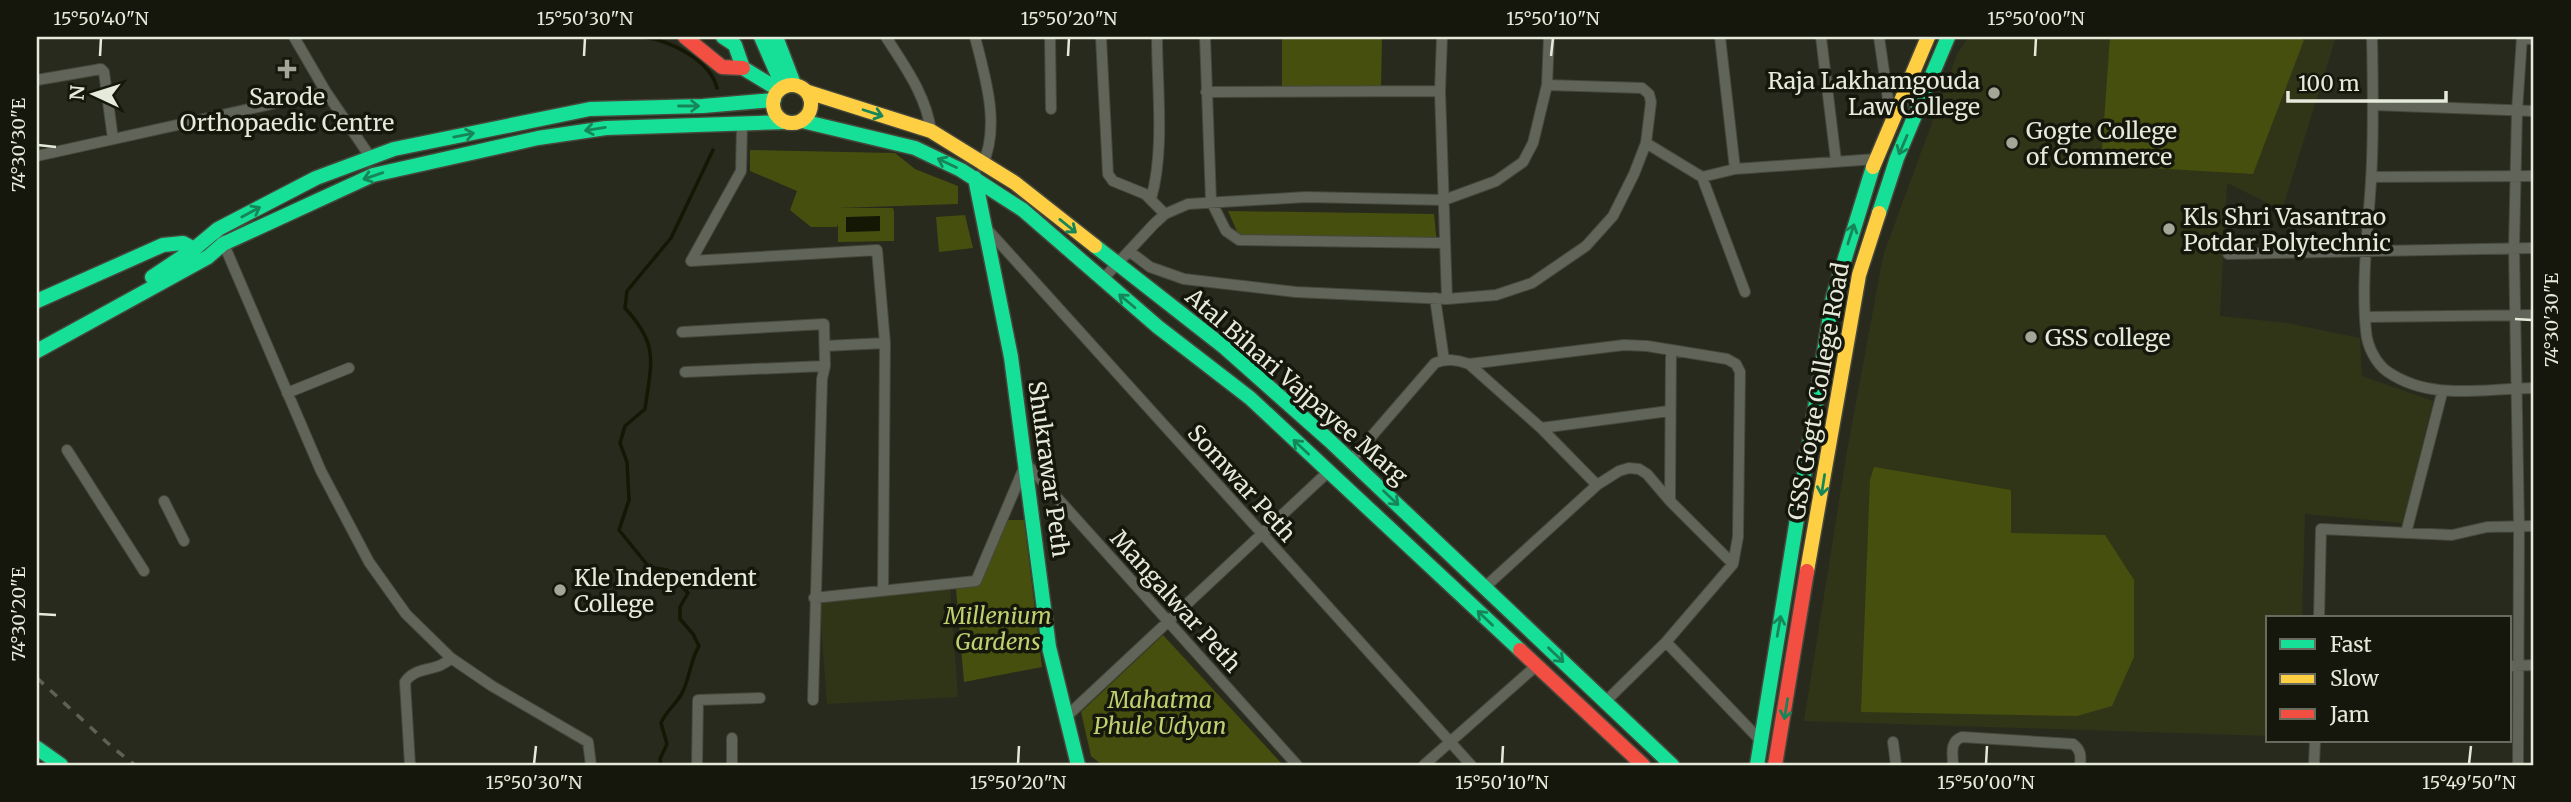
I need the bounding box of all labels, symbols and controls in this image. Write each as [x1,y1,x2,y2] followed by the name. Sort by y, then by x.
[53,7,149,30] text: 15°50'40"N
[537,7,633,30] text: 15°50'30"N
[1021,7,1117,30] text: 15°50'20"N
[1506,7,1600,30] text: 15°50'10"N
[1987,7,2085,30] text: 15°50'00"N
[277,59,297,79] marker: Sarode Orthopaedic Centre
[60,60,130,130] north arrow
[2288,60,2445,104] scale bar
[1768,66,1980,121] place label: Raja Lakhamgouda Law College
[2298,70,2360,97] text: 100 m
[180,82,394,137] place label: Sarode Orthopaedic Centre
[65,84,90,101] text: N
[1986,85,2002,101] marker: Raja Lakhamgouda Law College
[7,97,30,192] text: 74°30'30"E
[677,99,700,113] one-way arrow
[862,107,884,120] one-way arrow
[2026,116,2177,171] place label: Gogte College of Commerce
[584,123,607,136] one-way arrow
[452,127,475,141] one-way arrow
[1896,134,1909,155] one-way arrow
[2004,135,2020,151] marker: Gogte College of Commerce
[937,156,958,170] one-way arrow
[362,171,384,184] one-way arrow
[2183,202,2391,257] place label: Kls Shri Vasantrao Potdar Polytechnic
[241,205,261,219] one-way arrow
[1058,218,1076,233] one-way arrow
[2161,221,2177,237] marker: Kls Shri Vasantrao Potdar Polytechnic
[1846,224,1858,246] one-way arrow
[1781,260,1855,522] street label: GSS Gogte College Road
[2540,272,2563,367] text: 74°30'30"E
[1179,281,1414,490] street label: Atal Bihari Vajpayee Marg
[1118,293,1136,309] one-way arrow
[2045,323,2170,352] place label: GSS college
[2023,329,2039,345] marker: GSS college
[1022,379,1076,559] street label: Shukrawar Peth
[1182,418,1302,548] street label: Somwar Peth
[1293,438,1310,455] one-way arrow
[1816,473,1829,496] one-way arrow
[1382,490,1399,507] one-way arrow
[1105,524,1247,678] street label: Mangalwar Peth
[574,563,757,618] place label: Kle Independent College
[7,566,30,661] text: 74°30'20"E
[552,582,568,598] marker: Kle Independent College
[943,601,1052,656] park label: Millenium Gardens
[1477,610,1494,627] one-way arrow
[1773,615,1786,638] one-way arrow
[2266,616,2512,742] legend
[2330,631,2372,658] text: Fast
[1547,647,1564,664] one-way arrow
[2330,665,2379,692] text: Slow
[1094,685,1226,740] park label: Mahatma Phule Udyan
[1779,697,1792,720] one-way arrow
[2329,701,2369,728] text: Jam
[486,771,582,794] text: 15°50'30"N
[970,771,1066,794] text: 15°50'20"N
[1455,771,1549,794] text: 15°50'10"N
[1937,771,2035,794] text: 15°50'00"N
[2422,771,2516,794] text: 15°49'50"N

